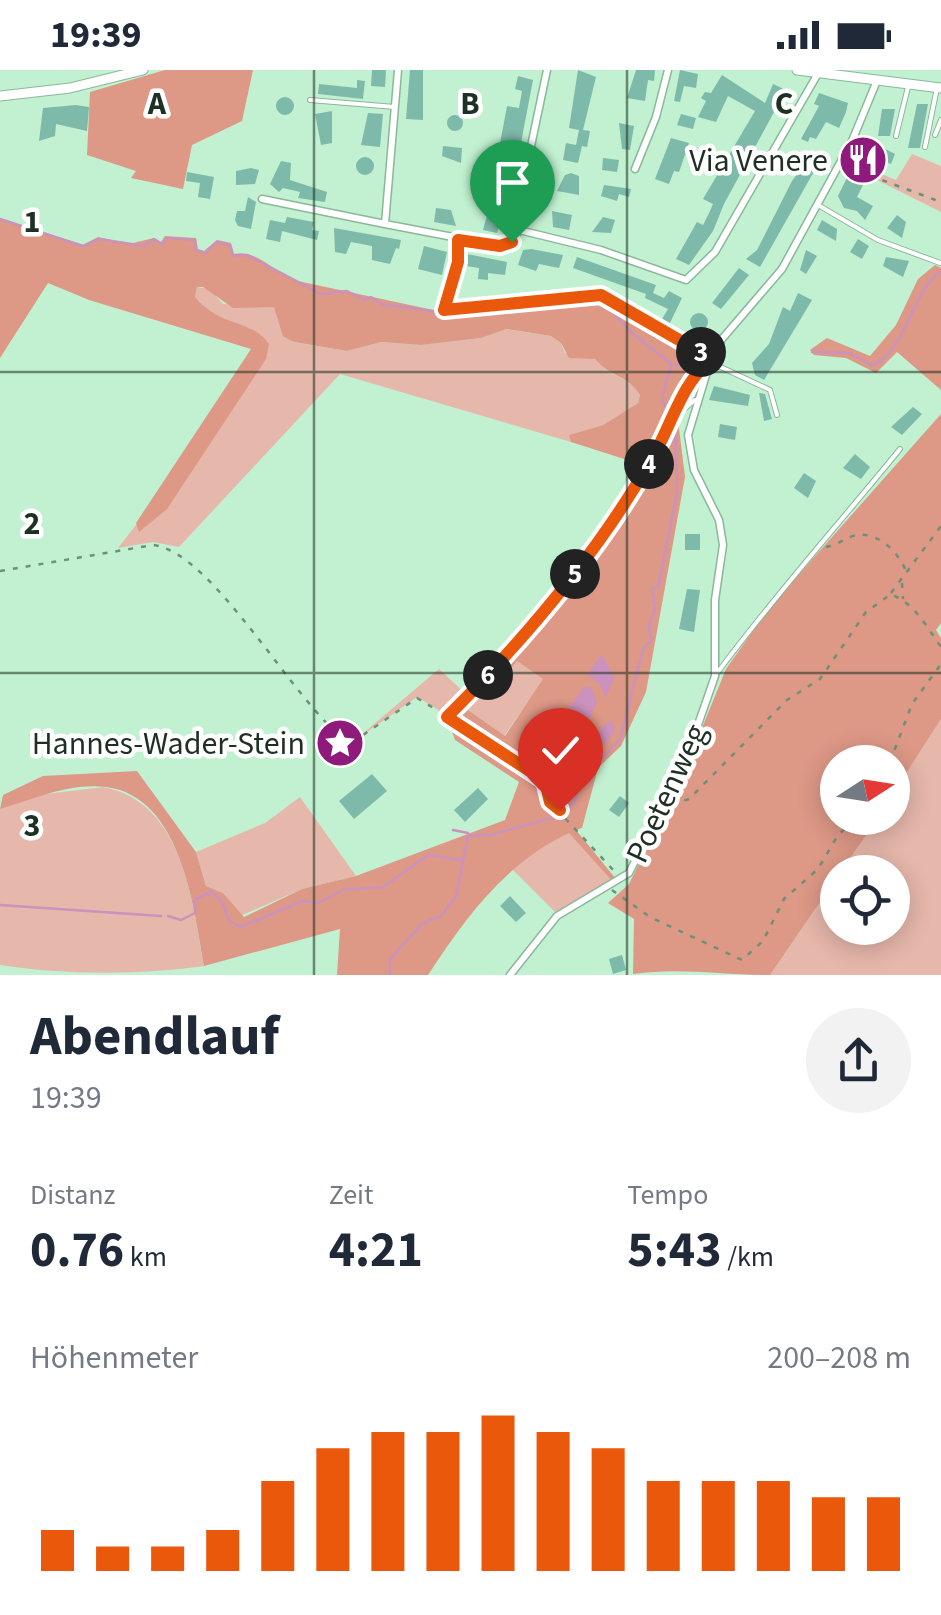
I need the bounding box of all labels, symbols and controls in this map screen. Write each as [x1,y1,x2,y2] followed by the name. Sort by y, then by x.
[50,8,142,62] text: 19:39
[147,81,167,127] text: A
[460,81,480,127] text: B
[775,81,793,127] text: C
[837,134,889,186] restaurant icon: Via Venere
[689,138,828,184] place label: Via Venere
[470,140,555,243] pin
[485,155,540,210] icon: arrive
[24,199,40,245] text: 1
[676,327,726,377] pin: 3
[694,332,708,372] text: 3
[624,439,674,489] pin: 4
[642,444,656,484] text: 4
[24,501,40,547] text: 2
[550,549,600,599] pin: 5
[568,554,582,594] text: 5
[463,650,513,700] pin: 6
[481,655,495,695] text: 6
[518,708,603,811] pin
[615,716,719,870] street label: Poetenweg
[314,717,366,769] place icon: Hannes-Wader-Stein
[32,721,305,767] place label: Hannes-Wader-Stein
[533,723,588,778] icon: check
[820,745,910,835] north arrow
[820,745,910,945] map controls
[24,803,40,849] text: 3
[820,855,910,945] button: locate
[30,998,279,1076] text: Abendlauf
[806,1008,911,1113] button: share
[30,1075,102,1121] text: 19:39
[30,1175,115,1215] text: Distanz
[329,1175,373,1215] text: Zeit
[627,1175,708,1215] text: Tempo
[30,1215,124,1286] text: 0.76
[329,1215,423,1286] text: 4:21
[627,1215,722,1286] text: 5:43
[124,1237,167,1277] text: km
[722,1237,774,1277] text: /km
[30,1335,198,1381] text: Höhenmeter
[767,1335,911,1381] text: 200–208 m

